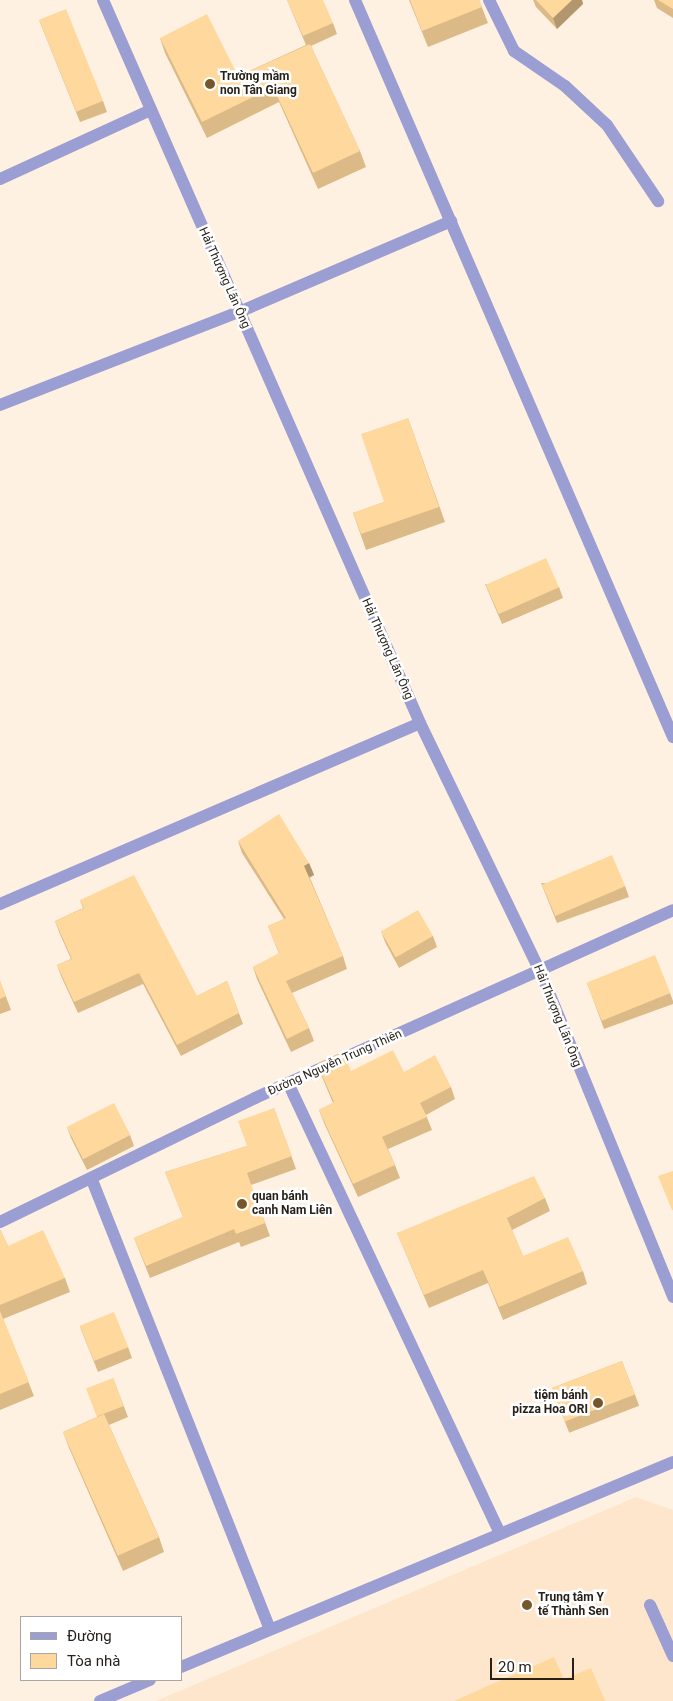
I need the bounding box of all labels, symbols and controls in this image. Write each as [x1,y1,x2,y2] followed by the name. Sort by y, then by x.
[220,70,297,98] place label: Trường mầm non Tân Giang
[204,78,216,90] marker: Trường mầm non Tân Giang
[195,225,253,331] street label: Hải Thượng Lãn Ông
[358,596,416,702] street label: Hải Thượng Lãn Ông
[530,962,584,1070] street label: Hải Thượng Lãn Ông
[266,1027,404,1099] street label: Đường Nguyễn Trung Thiên
[252,1190,332,1218] place label: quan bánh canh Nam Liên
[236,1198,248,1210] marker: quan bánh canh Nam Liên
[512,1389,588,1417] place label: tiệm bánh pizza Hoa ORI
[592,1397,604,1409] marker: tiệm bánh pizza Hoa ORI
[538,1591,609,1619] place label: Trung tâm Y tế Thành Sen
[520,1598,534,1612] marker: Trung tâm Y tế Thành Sen
[20,1616,182,1681] legend
[67,1627,112,1645] text: Đường
[493,1648,577,1680] scale bar
[67,1652,120,1670] text: Tòa nhà
[498,1658,532,1676] text: 20 m

